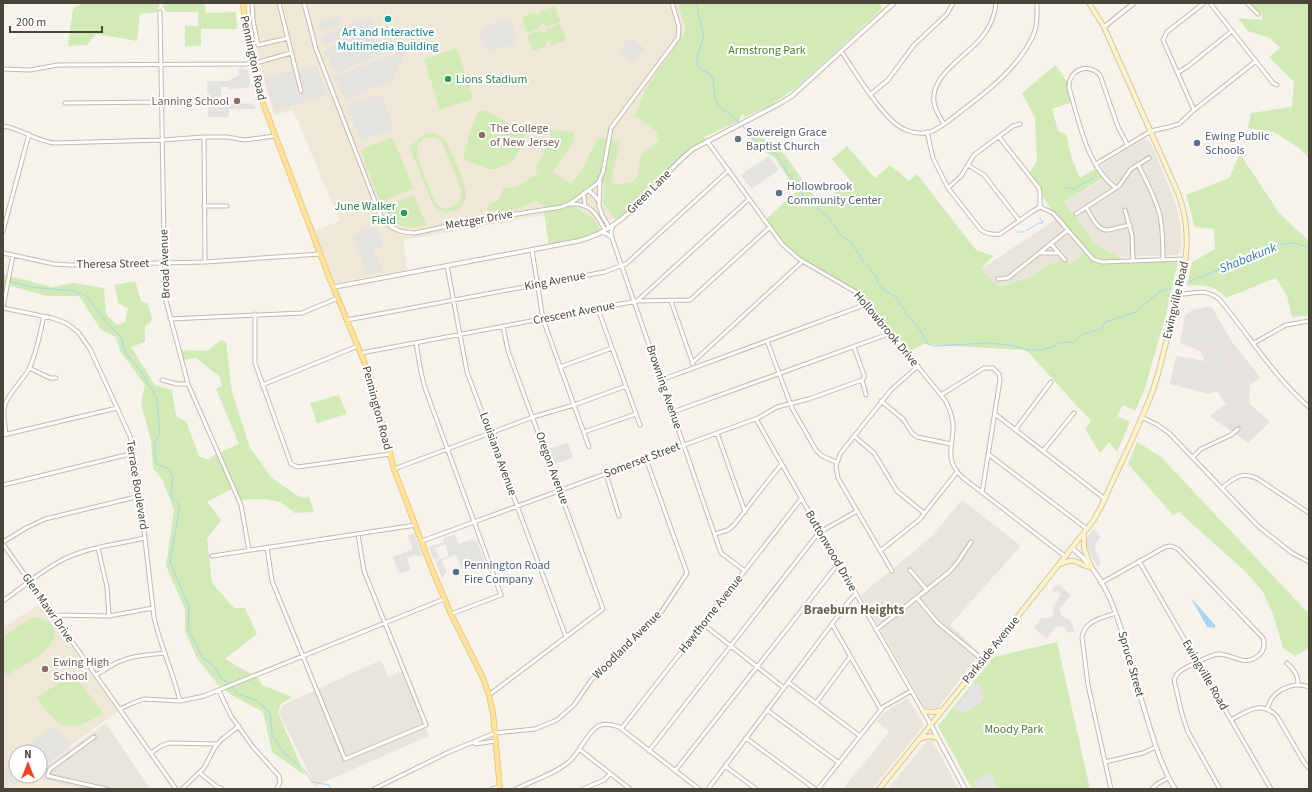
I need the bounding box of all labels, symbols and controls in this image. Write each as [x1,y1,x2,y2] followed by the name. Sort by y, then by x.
[10,8,102,34] scale bar
[16,14,46,31] text: 200 m
[236,14,270,102] street label: Pennington Road
[383,14,393,24] marker: Art and Interactive Multimedia Building
[337,24,439,55] place label: Art and Interactive Multimedia Building
[728,42,806,59] park label: Armstrong Park
[456,71,527,88] place label: Lions Stadium
[443,74,453,84] marker: Lions Stadium
[152,93,229,110] place label: Lanning School
[232,96,242,106] marker: Lanning School
[490,120,560,151] place label: The College of New Jersey
[746,124,827,155] place label: Sovereign Grace Baptist Church
[1205,128,1270,159] place label: Ewing Public Schools
[477,130,487,140] marker: The College of New Jersey
[733,134,743,144] marker: Sovereign Grace Baptist Church
[1192,138,1202,148] marker: Ewing Public Schools
[623,166,675,218] street label: Green Lane
[787,178,883,209] place label: Hollowbrook Community Center
[774,188,784,198] marker: Hollowbrook Community Center
[335,198,397,229] place label: June Walker Field
[444,206,514,234] street label: Metzger Drive
[399,208,409,218] marker: June Walker Field
[155,229,175,299] street label: Broad Avenue
[1217,238,1280,278] water label: Shabakunk
[77,255,149,273] street label: Theresa Street
[1159,259,1193,341] street label: Ewingville Road
[523,267,587,295] street label: King Avenue
[849,288,923,370] street label: Hollowbrook Drive
[532,297,616,329] street label: Crescent Avenue
[642,343,686,431] street label: Browning Avenue
[358,364,396,452] street label: Pennington Road
[475,410,521,498] street label: Louisiana Avenue
[531,429,573,507] street label: Oregon Avenue
[601,438,683,482] street label: Somerset Street
[122,439,152,531] street label: Terrace Boulevard
[801,507,861,595] street label: Buttonwood Drive
[464,557,550,588] place label: Pennington Road Fire Company
[451,567,461,577] marker: Pennington Road Fire Company
[18,570,78,646] street label: Glen Mawr Drive
[675,571,747,657] street label: Hawthorne Avenue
[804,601,904,619] district label: Braeburn Heights
[589,607,665,683] street label: Woodland Avenue
[958,613,1024,687] street label: Parkside Avenue
[1114,629,1148,699] street label: Spruce Street
[1178,636,1232,714] street label: Ewingville Road
[53,654,109,685] place label: Ewing High School
[40,664,50,674] marker: Ewing High School
[985,721,1043,738] park label: Moody Park
[8,744,48,784] north arrow
[24,747,32,762] text: N

